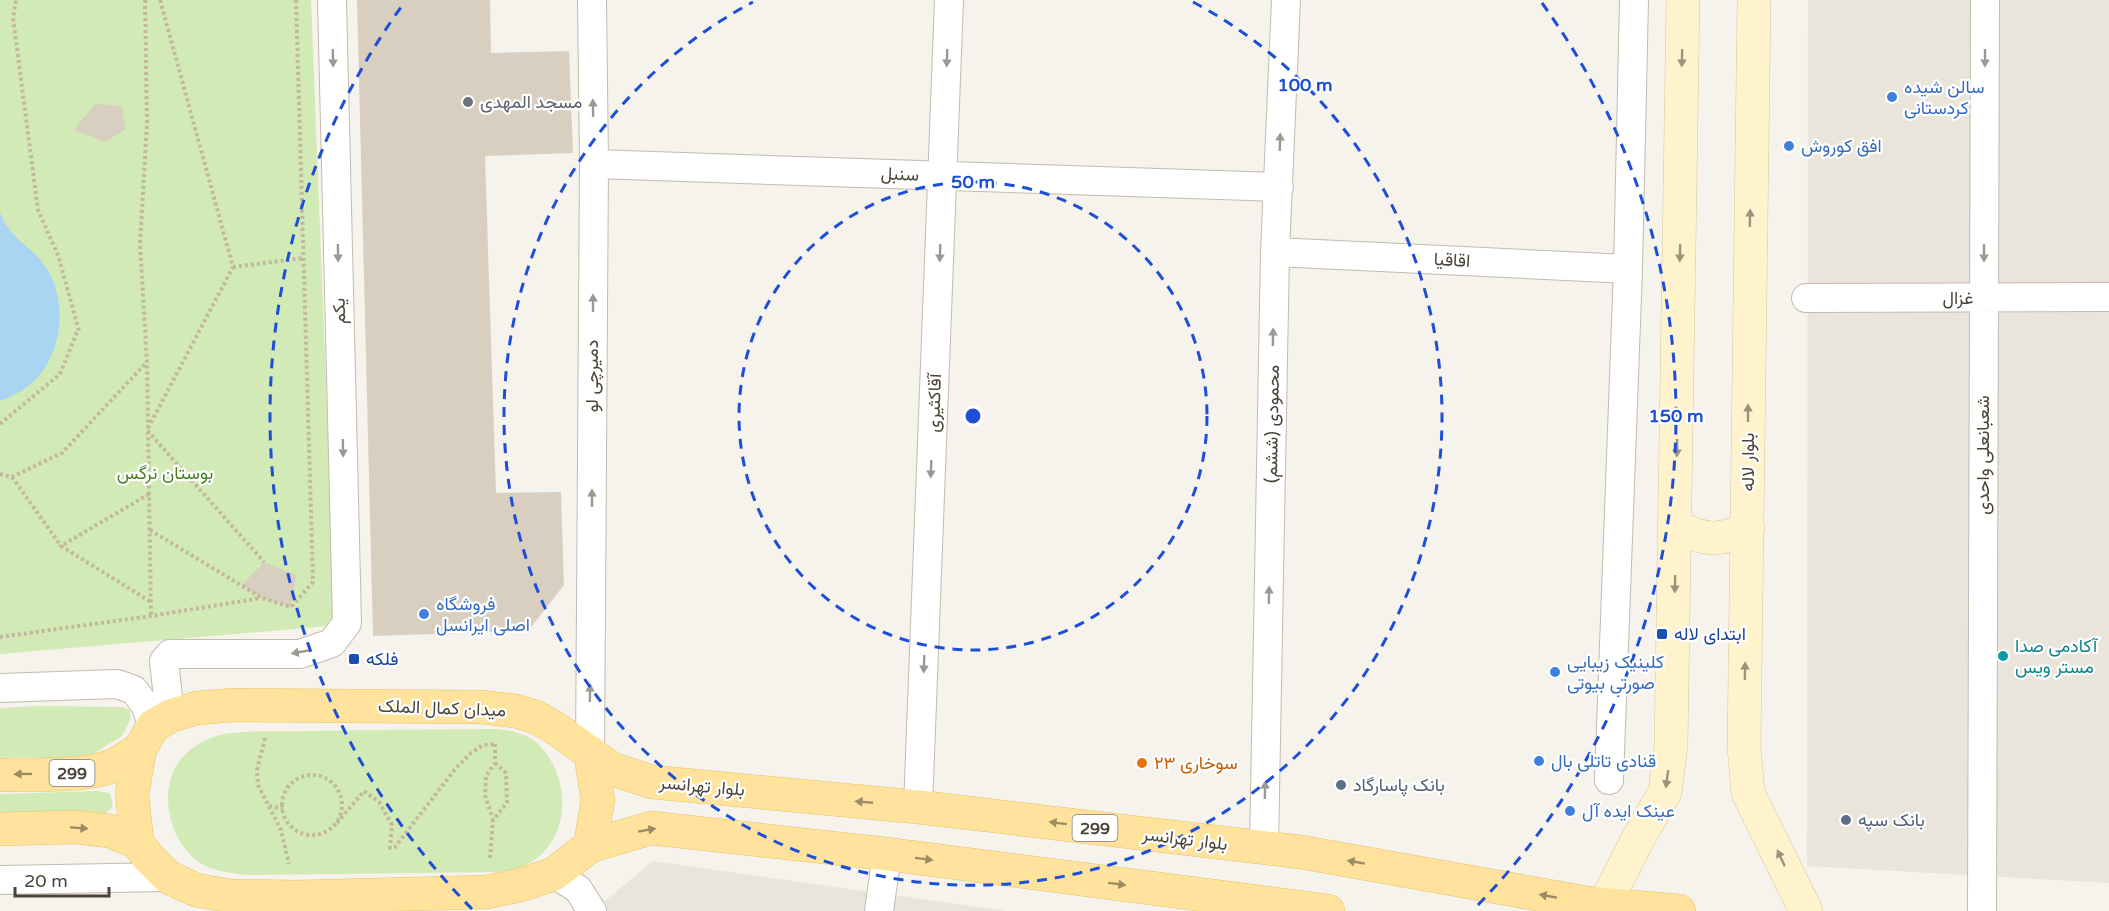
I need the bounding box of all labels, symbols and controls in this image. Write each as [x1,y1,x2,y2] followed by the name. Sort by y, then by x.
[328,49,338,68] one-way arrow
[943,49,952,68] one-way arrow
[1677,49,1687,68] one-way arrow
[1980,49,1990,68] one-way arrow
[1277,74,1333,96] text: 100 m
[1904,76,1984,119] place label: سالن شیده کردستانی
[1885,90,1899,104] marker: سالن شیده کردستانی
[480,91,582,113] place label: مسجد المهدی
[461,95,475,109] marker: مسجد المهدی
[588,99,598,118] one-way arrow
[1276,132,1285,151] one-way arrow
[1801,135,1882,157] place label: افق کوروش
[1782,139,1796,153] marker: افق کوروش
[880,162,920,186] street label: سنبل
[951,171,995,193] text: 50 m
[1745,209,1755,228] one-way arrow
[333,244,343,263] one-way arrow
[935,244,944,263] one-way arrow
[1675,244,1685,263] one-way arrow
[1979,244,1989,263] one-way arrow
[1433,248,1471,272] street label: اقاقیا
[1943,287,1973,309] street label: غزال
[588,294,598,313] one-way arrow
[328,298,351,324] street label: یکم
[1269,327,1278,346] one-way arrow
[581,340,604,412] street label: دمیرچی لو
[1260,365,1285,483] street label: محمودی (ششم)
[922,371,946,433] street label: آقاکثیری
[1972,395,1994,515] street label: شعبانعلی واحدی
[1743,404,1753,423] one-way arrow
[1648,405,1704,427] text: 150 m
[963,406,983,426] centre of rings
[1737,433,1759,491] street label: بلوار لاله
[338,439,347,458] one-way arrow
[1672,439,1682,458] one-way arrow
[927,460,936,479] one-way arrow
[117,462,213,484] park label: بوستان نرگس
[587,489,597,508] one-way arrow
[1670,575,1680,594] one-way arrow
[1264,585,1274,604] one-way arrow
[436,593,530,636] place label: فروشگاه اصلی ایرانسل
[417,607,431,621] marker: فروشگاه اصلی ایرانسل
[1674,623,1746,645] place label: ابتدای لاله
[1655,627,1669,641] marker: ابتدای لاله
[2015,635,2099,678] place label: آکادمی صدا مستر ویس
[290,648,309,657] one-way arrow
[366,648,398,670] place label: فلکه
[1996,649,2010,663] marker: آکادمی صدا مستر ویس
[1567,651,1664,694] place label: کلینیک زیبایی صورتی بیوتی
[347,652,361,666] marker: فلکه
[919,655,929,674] one-way arrow
[1740,662,1750,681] one-way arrow
[1548,665,1562,679] marker: کلینیک زیبایی صورتی بیوتی
[585,684,595,703] one-way arrow
[377,695,507,721] street label: میدان کمال الملک
[1551,750,1656,772] place label: قنادی تاتلی بال
[1154,752,1238,774] place label: سوخاری ۲۳
[1532,754,1546,768] marker: قنادی تاتلی بال
[1135,756,1149,770] marker: سوخاری ۲۳
[50,760,94,786] road number: 299
[14,769,33,779] one-way arrow
[1662,770,1671,789] one-way arrow
[657,771,746,801] street label: بلوار تهرانسر
[1353,774,1445,797] place label: بانک پاسارگاد
[1334,778,1348,792] marker: بانک پاسارگاد
[1261,780,1270,799] one-way arrow
[855,797,874,807] one-way arrow
[1582,800,1675,822] place label: عینک ایده آل
[1563,804,1577,818] marker: عینک ایده آل
[1858,809,1925,832] place label: بانک سپه
[1839,813,1853,827] marker: بانک سپه
[1072,815,1118,841] road number: 299
[1049,819,1068,828] one-way arrow
[70,823,89,833] one-way arrow
[1140,823,1229,855] street label: بلوار تهرانسر
[637,826,656,835] one-way arrow
[1776,850,1785,867] one-way arrow
[914,854,933,863] one-way arrow
[1346,857,1365,866] one-way arrow
[15,860,110,898] scale bar
[24,870,68,892] text: 20 m
[1108,879,1127,888] one-way arrow
[1538,891,1557,900] one-way arrow

